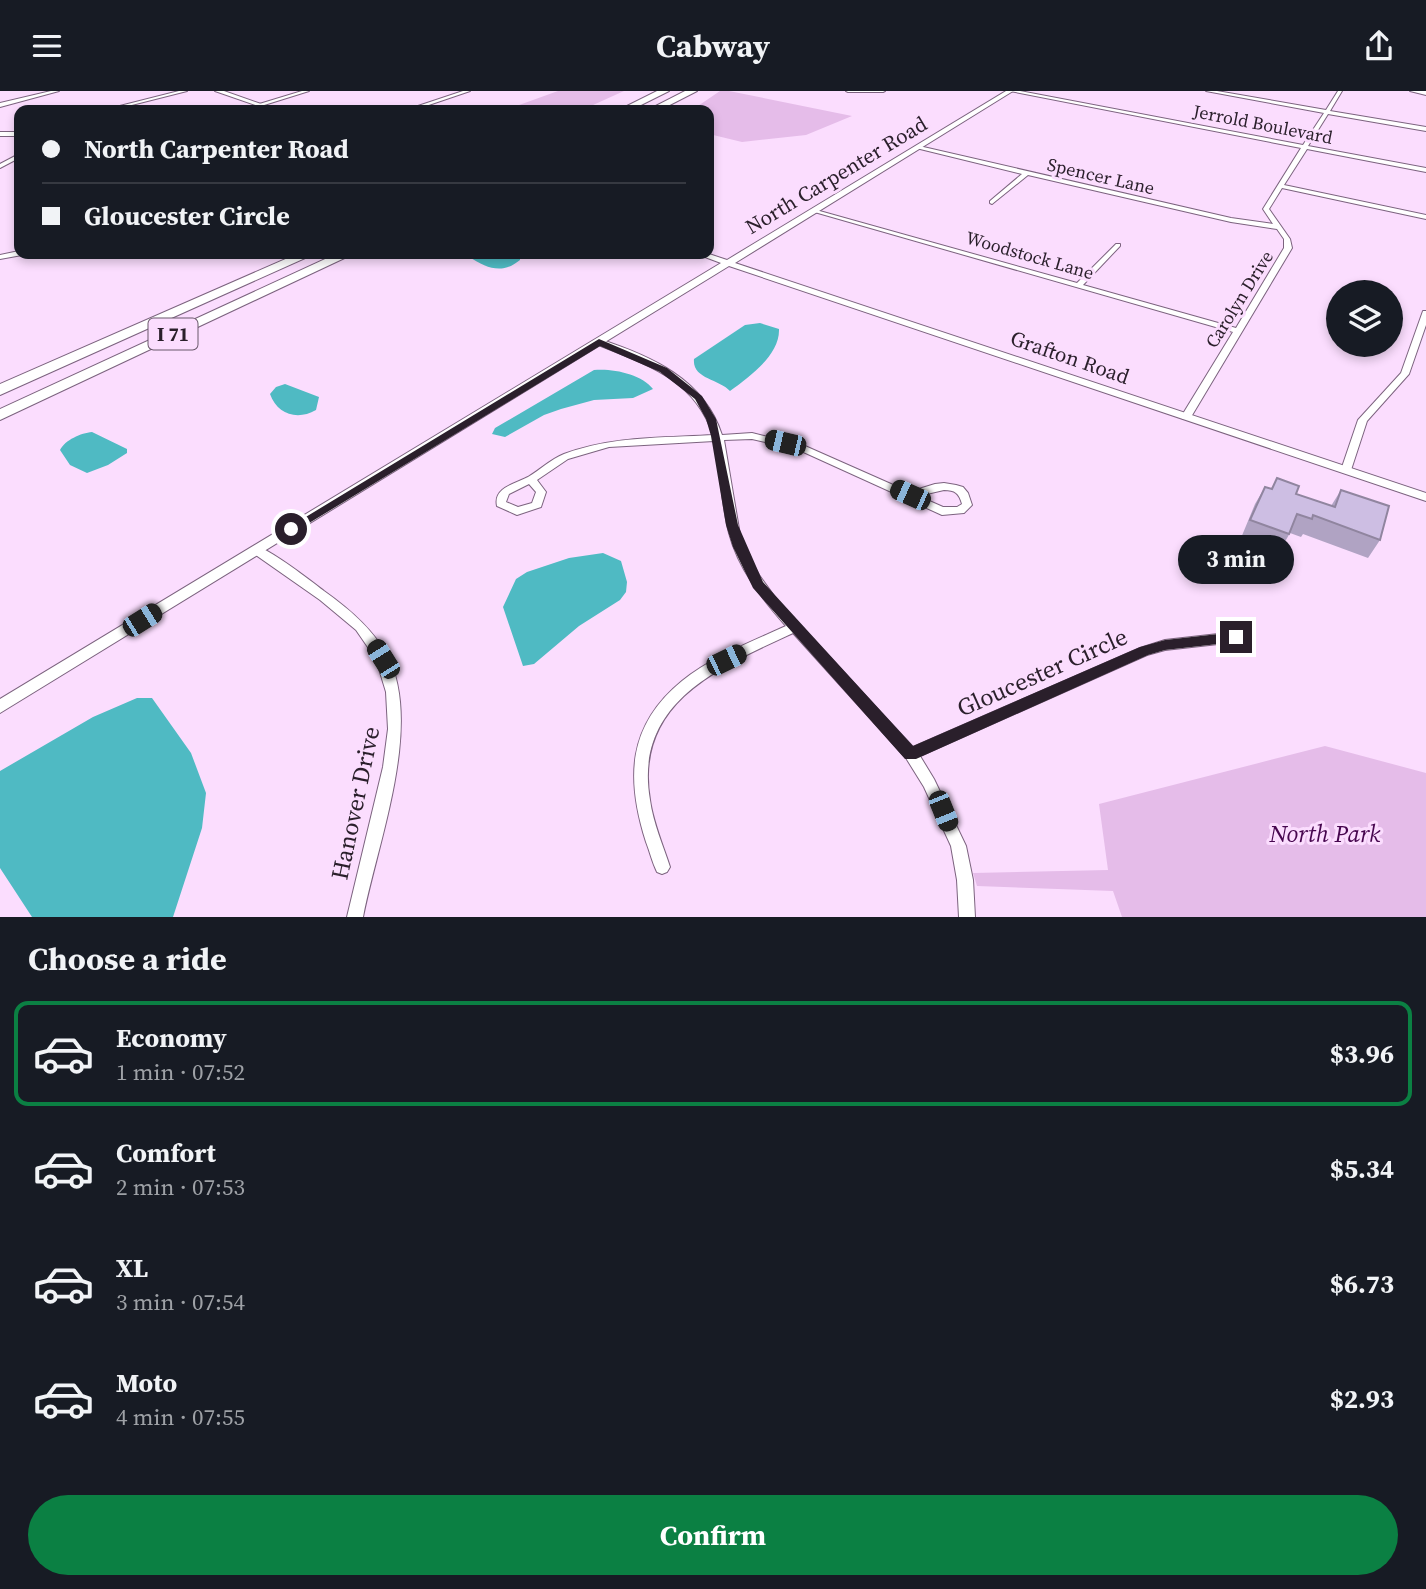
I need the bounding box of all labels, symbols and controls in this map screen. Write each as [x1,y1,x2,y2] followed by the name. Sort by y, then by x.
[656,24,770,68] text: Cabway
[28,27,66,65] icon: menu
[1360,27,1398,65] icon: share
[1190,98,1335,150] street label: Jerrold Boulevard
[740,109,932,241] street label: North Carpenter Road
[84,131,349,167] text: North Carpenter Road
[1045,152,1157,200] street label: Spencer Lane
[84,198,290,234] text: Gloucester Circle
[963,225,1097,285] street label: Woodstock Lane
[1199,246,1279,352] street label: Carolyn Drive
[1326,280,1403,357] map controls
[1326,280,1403,357] button: layers
[148,319,198,349] road number: I 71
[1007,323,1133,391] street label: Grafton Road
[763,428,808,458] car
[887,477,934,513] car
[275,513,307,545] route start
[1178,535,1294,585] callout: 3 min
[1206,543,1266,575] text: 3 min
[119,600,166,640] car
[952,620,1132,724] street label: Gloucester Circle
[1220,621,1252,653] route end
[363,636,404,682] car
[703,641,750,679] car
[323,723,387,883] street label: Hanover Drive
[926,788,961,834] car
[1269,817,1381,850] park label: North Park
[28,937,227,981] text: Choose a ride
[116,1020,227,1056] text: Economy
[32,1022,95,1085] icon: car
[1330,1036,1394,1072] text: $3.96
[116,1056,245,1088] text: 1 min · 07:52
[116,1135,216,1171] text: Comfort
[32,1137,95,1200] icon: car
[1330,1151,1394,1187] text: $5.34
[116,1171,245,1203] text: 2 min · 07:53
[116,1250,148,1286] text: XL
[32,1252,95,1315] icon: car
[1330,1266,1394,1302] text: $6.73
[116,1286,245,1318] text: 3 min · 07:54
[116,1365,177,1401] text: Moto
[32,1367,95,1430] icon: car
[1330,1381,1394,1417] text: $2.93
[116,1401,245,1433] text: 4 min · 07:55
[28,1495,1398,1575] button: Confirm

